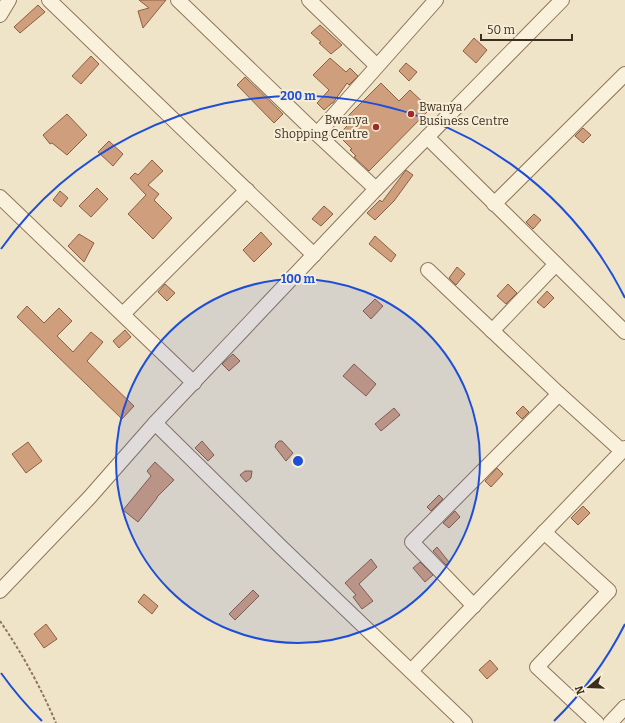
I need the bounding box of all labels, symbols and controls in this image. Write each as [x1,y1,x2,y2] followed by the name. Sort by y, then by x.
[481,16,572,42] scale bar
[487,23,516,37] text: 50 m
[280,89,316,103] text: 200 m
[419,100,509,128] place label: Bwanya Business Centre
[406,109,416,119] marker: Bwanya Business Centre
[274,113,368,141] place label: Bwanya Shopping Centre
[371,122,381,132] marker: Bwanya Shopping Centre
[281,272,316,286] text: 100 m
[291,454,305,468] centre of rings
[569,667,609,707] north arrow
[572,683,588,696] text: N

